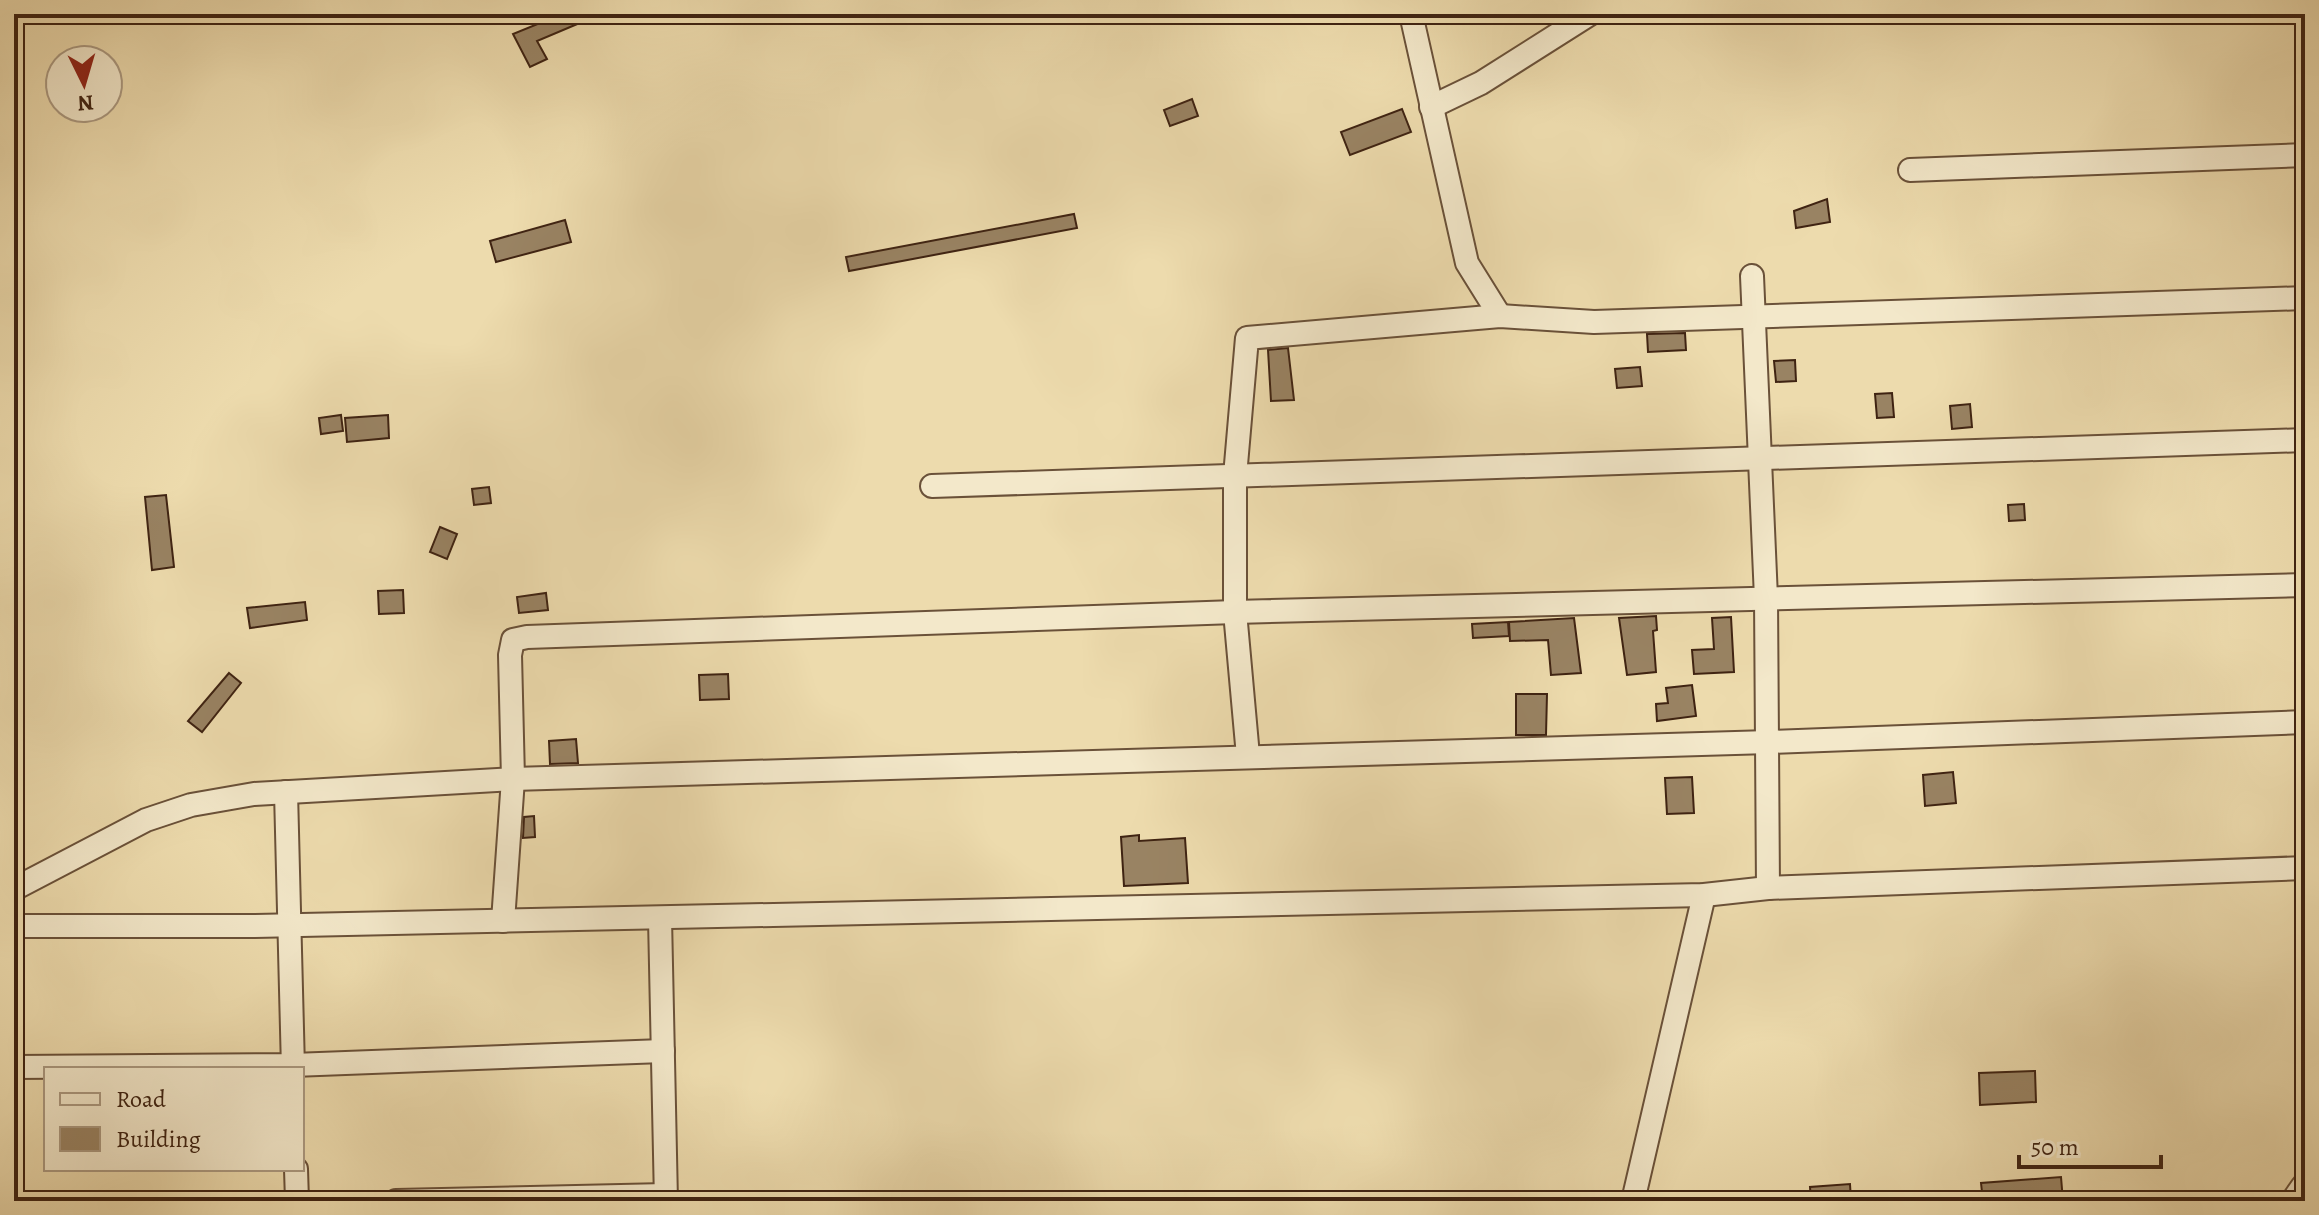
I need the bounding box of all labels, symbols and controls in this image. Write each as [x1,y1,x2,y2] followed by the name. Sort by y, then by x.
[44,44,124,124] north arrow
[76,87,95,119] text: N
[44,1067,304,1171] legend
[116,1083,166,1115] text: Road
[2019,1119,2161,1169] scale bar
[116,1123,201,1155] text: Building
[2031,1131,2079,1163] text: 50 m

